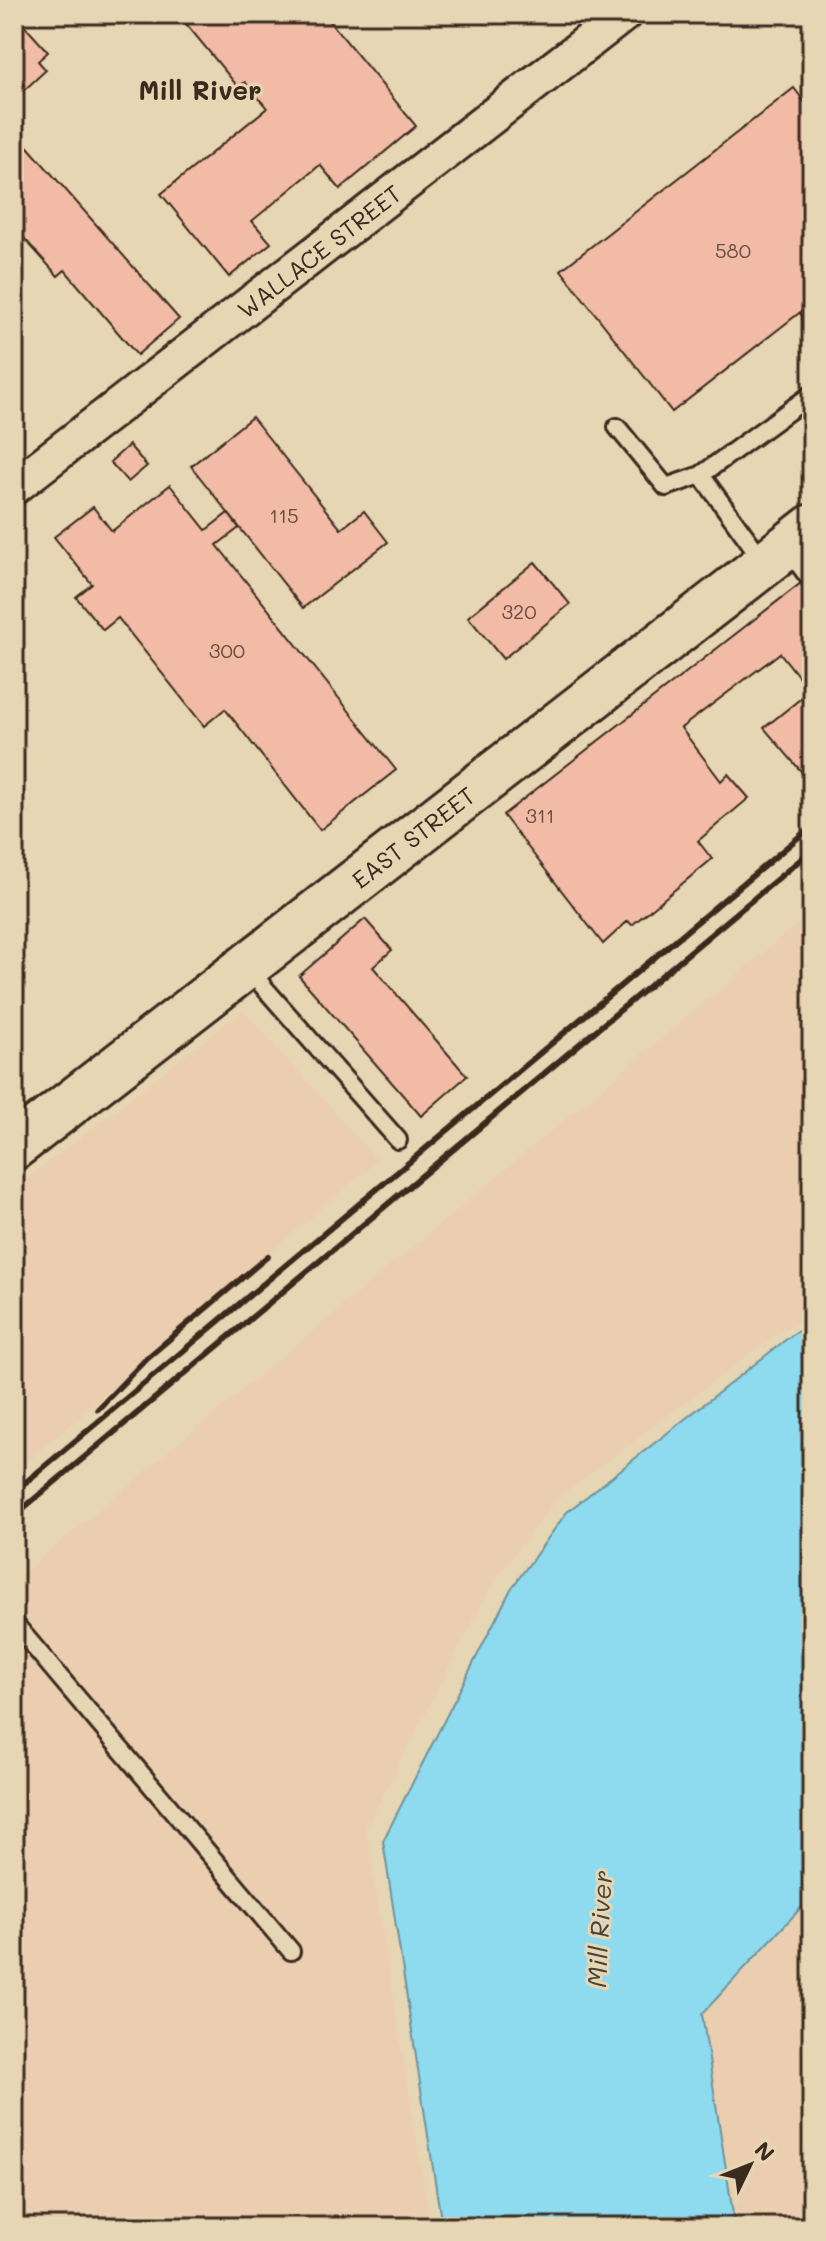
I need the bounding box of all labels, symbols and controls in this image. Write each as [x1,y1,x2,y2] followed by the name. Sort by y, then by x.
[138,73,262,107] district label: Mill River
[231,177,407,325] street label: WALLACE STREET
[715,237,751,263] house number: 580
[269,502,299,528] house number: 115
[501,598,537,624] house number: 320
[209,637,245,663] house number: 300
[345,779,481,895] street label: EAST STREET
[525,802,555,828] house number: 311
[579,1869,619,1989] water label: Mill River
[710,2125,790,2205] north arrow
[749,2135,781,2167] text: N

